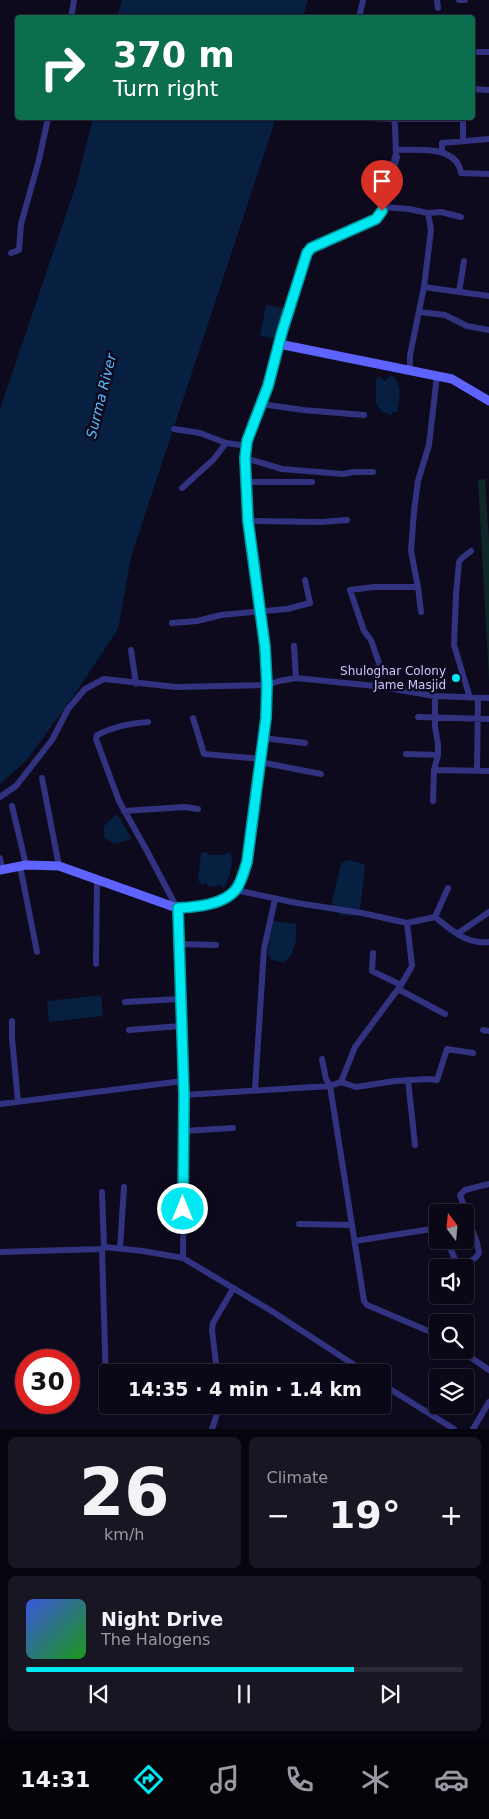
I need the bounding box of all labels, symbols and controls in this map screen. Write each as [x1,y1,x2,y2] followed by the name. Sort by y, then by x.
[30,35,95,100] icon: right
[113,35,235,75] text: 370 m
[113,76,218,101] text: Turn right
[361,160,403,211] pin
[368,167,396,195] icon: arrive
[83,351,120,440] water label: Surma River
[340,664,446,692] place label: Shuloghar Colony Jame Masjid
[450,672,462,684] marker: Shuloghar Colony Jame Masjid
[156,1182,208,1234] position arrow
[429,1204,474,1249] north arrow
[429,1204,474,1414] map controls
[429,1259,474,1304] button: sound
[429,1314,474,1359] button: search
[15,1349,80,1414] speed limit sign: 30
[429,1369,474,1414] button: layers
[128,1378,362,1400] text: 14:35 · 4 min · 1.4 km
[79,1455,169,1530] text: 26
[267,1468,328,1487] text: Climate
[329,1493,401,1537] text: 19°
[267,1499,290,1532] text: −
[440,1499,463,1532] text: +
[104,1525,144,1544] text: km/h
[101,1608,223,1630] text: Night Drive
[101,1630,210,1649] text: The Halogens
[85,1680,113,1708] icon: previous
[230,1680,258,1708] icon: pause
[376,1680,404,1708] icon: next
[131,1762,166,1797] icon: directions
[207,1762,242,1797] icon: music
[282,1762,317,1797] icon: phone
[358,1762,393,1797] icon: climate
[434,1762,469,1797] icon: car
[20,1767,90,1792] text: 14:31

